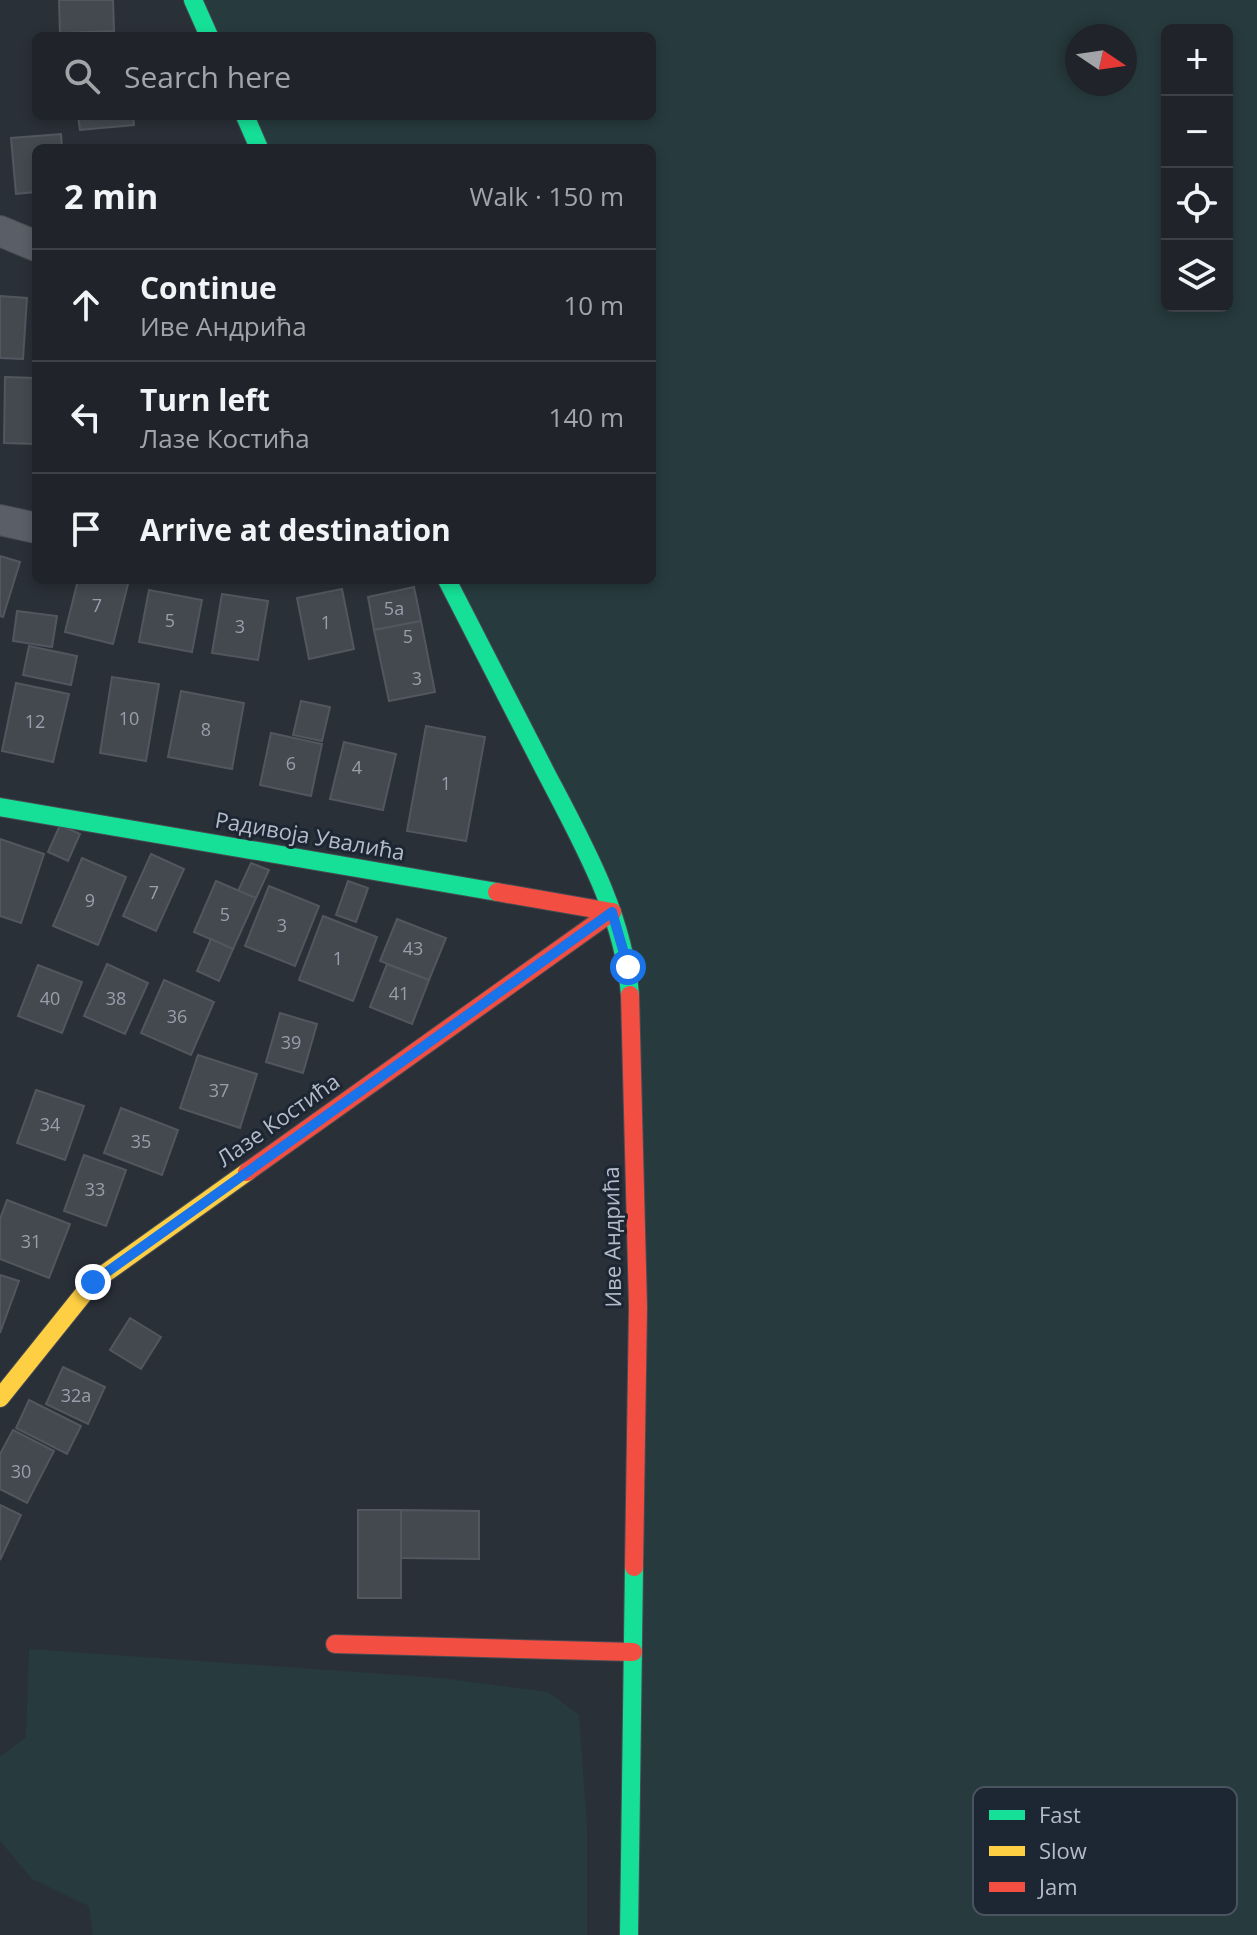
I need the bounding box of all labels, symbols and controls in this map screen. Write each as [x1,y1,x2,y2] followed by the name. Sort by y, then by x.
[1065,24,1137,96] north arrow
[1161,24,1233,312] map controls
[1161,24,1233,96] button: +
[32,32,656,120] search box
[60,54,104,98] icon: search
[124,56,291,97] text: Search here
[1161,96,1233,168] button: −
[1161,168,1233,240] button: locate
[64,173,158,219] text: 2 min
[470,178,624,214] text: Walk · 150 m
[1161,240,1233,312] button: layers
[140,267,277,308] text: Continue
[64,283,108,327] icon: ahead
[563,287,624,323] text: 10 m
[140,308,307,344] text: Иве Андрића
[140,379,270,420] text: Turn left
[64,395,108,439] icon: left
[549,399,624,435] text: 140 m
[140,420,310,456] text: Лазе Костића
[64,507,108,551] icon: arrive
[140,509,451,550] text: Arrive at destination
[92,593,102,617] house number: 7
[384,596,404,620] house number: 5a
[165,608,175,632] house number: 5
[321,610,331,634] house number: 1
[235,614,245,638] house number: 3
[403,624,413,648] house number: 5
[412,666,422,690] house number: 3
[119,706,139,730] house number: 10
[25,709,45,733] house number: 12
[201,717,211,741] house number: 8
[286,751,296,775] house number: 6
[352,755,362,779] house number: 4
[441,771,451,795] house number: 1
[213,804,407,866] street label: Радивоја Увалића
[149,880,159,904] house number: 7
[85,888,95,912] house number: 9
[220,902,230,926] house number: 5
[277,913,287,937] house number: 3
[403,936,423,960] house number: 43
[333,946,343,970] house number: 1
[610,949,646,985] route start
[389,981,409,1005] house number: 41
[40,986,60,1010] house number: 40
[106,986,126,1010] house number: 38
[167,1004,187,1028] house number: 36
[281,1030,301,1054] house number: 39
[210,1066,345,1173] street label: Лазе Костића
[209,1078,229,1102] house number: 37
[40,1112,60,1136] house number: 34
[131,1129,151,1153] house number: 35
[595,1166,627,1308] street label: Иве Андрића
[85,1177,105,1201] house number: 33
[21,1229,41,1253] house number: 31
[75,1264,111,1300] route end
[61,1383,91,1407] house number: 32a
[11,1459,31,1483] house number: 30
[973,1787,1237,1915] legend
[1039,1799,1081,1829] text: Fast
[1039,1835,1087,1865] text: Slow
[1037,1871,1078,1901] text: Jam

